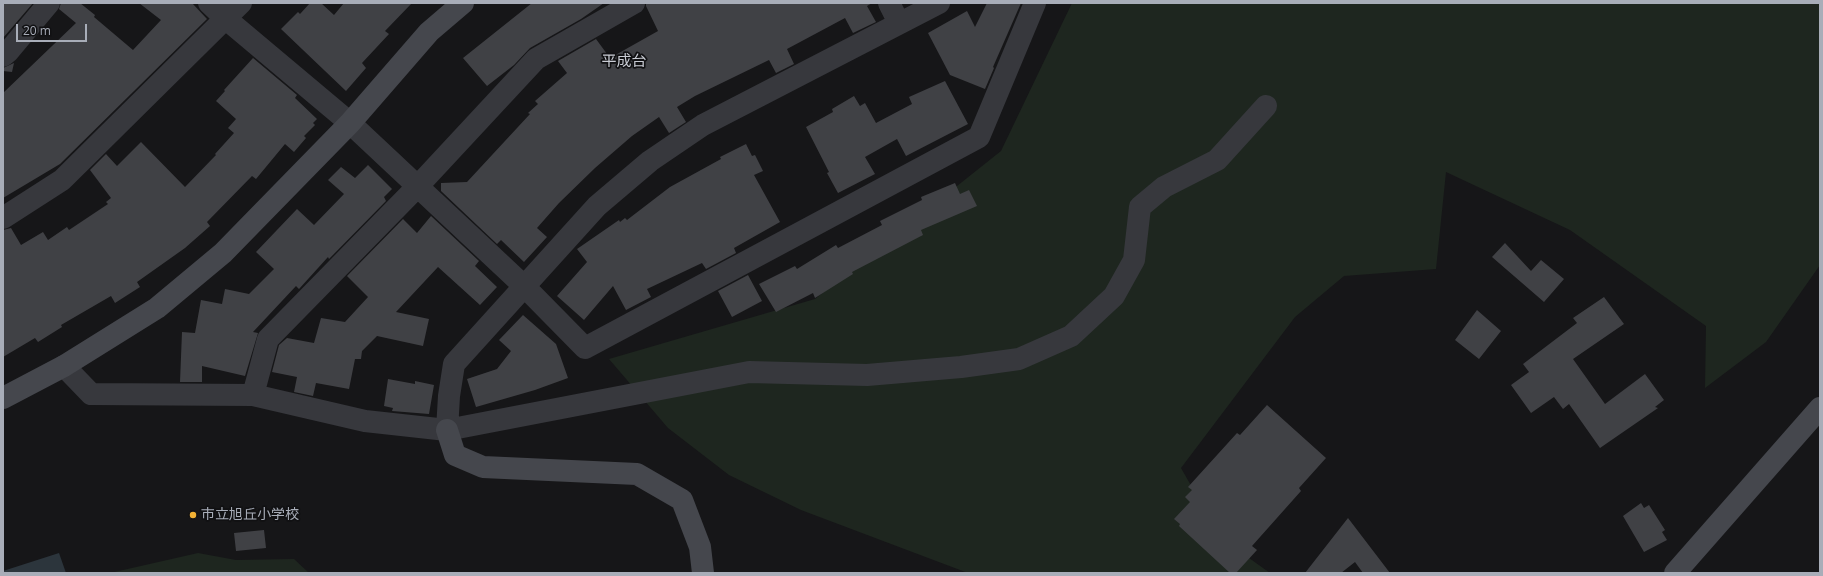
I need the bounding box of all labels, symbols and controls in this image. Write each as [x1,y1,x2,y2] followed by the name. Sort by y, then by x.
[18,16,89,42] scale bar
[23,22,51,39] text: 20 m
[602,53,646,71] district label: 平成台
[201,507,299,523] place label: 市立旭丘小学校
[188,510,198,520] marker: 市立旭丘小学校

